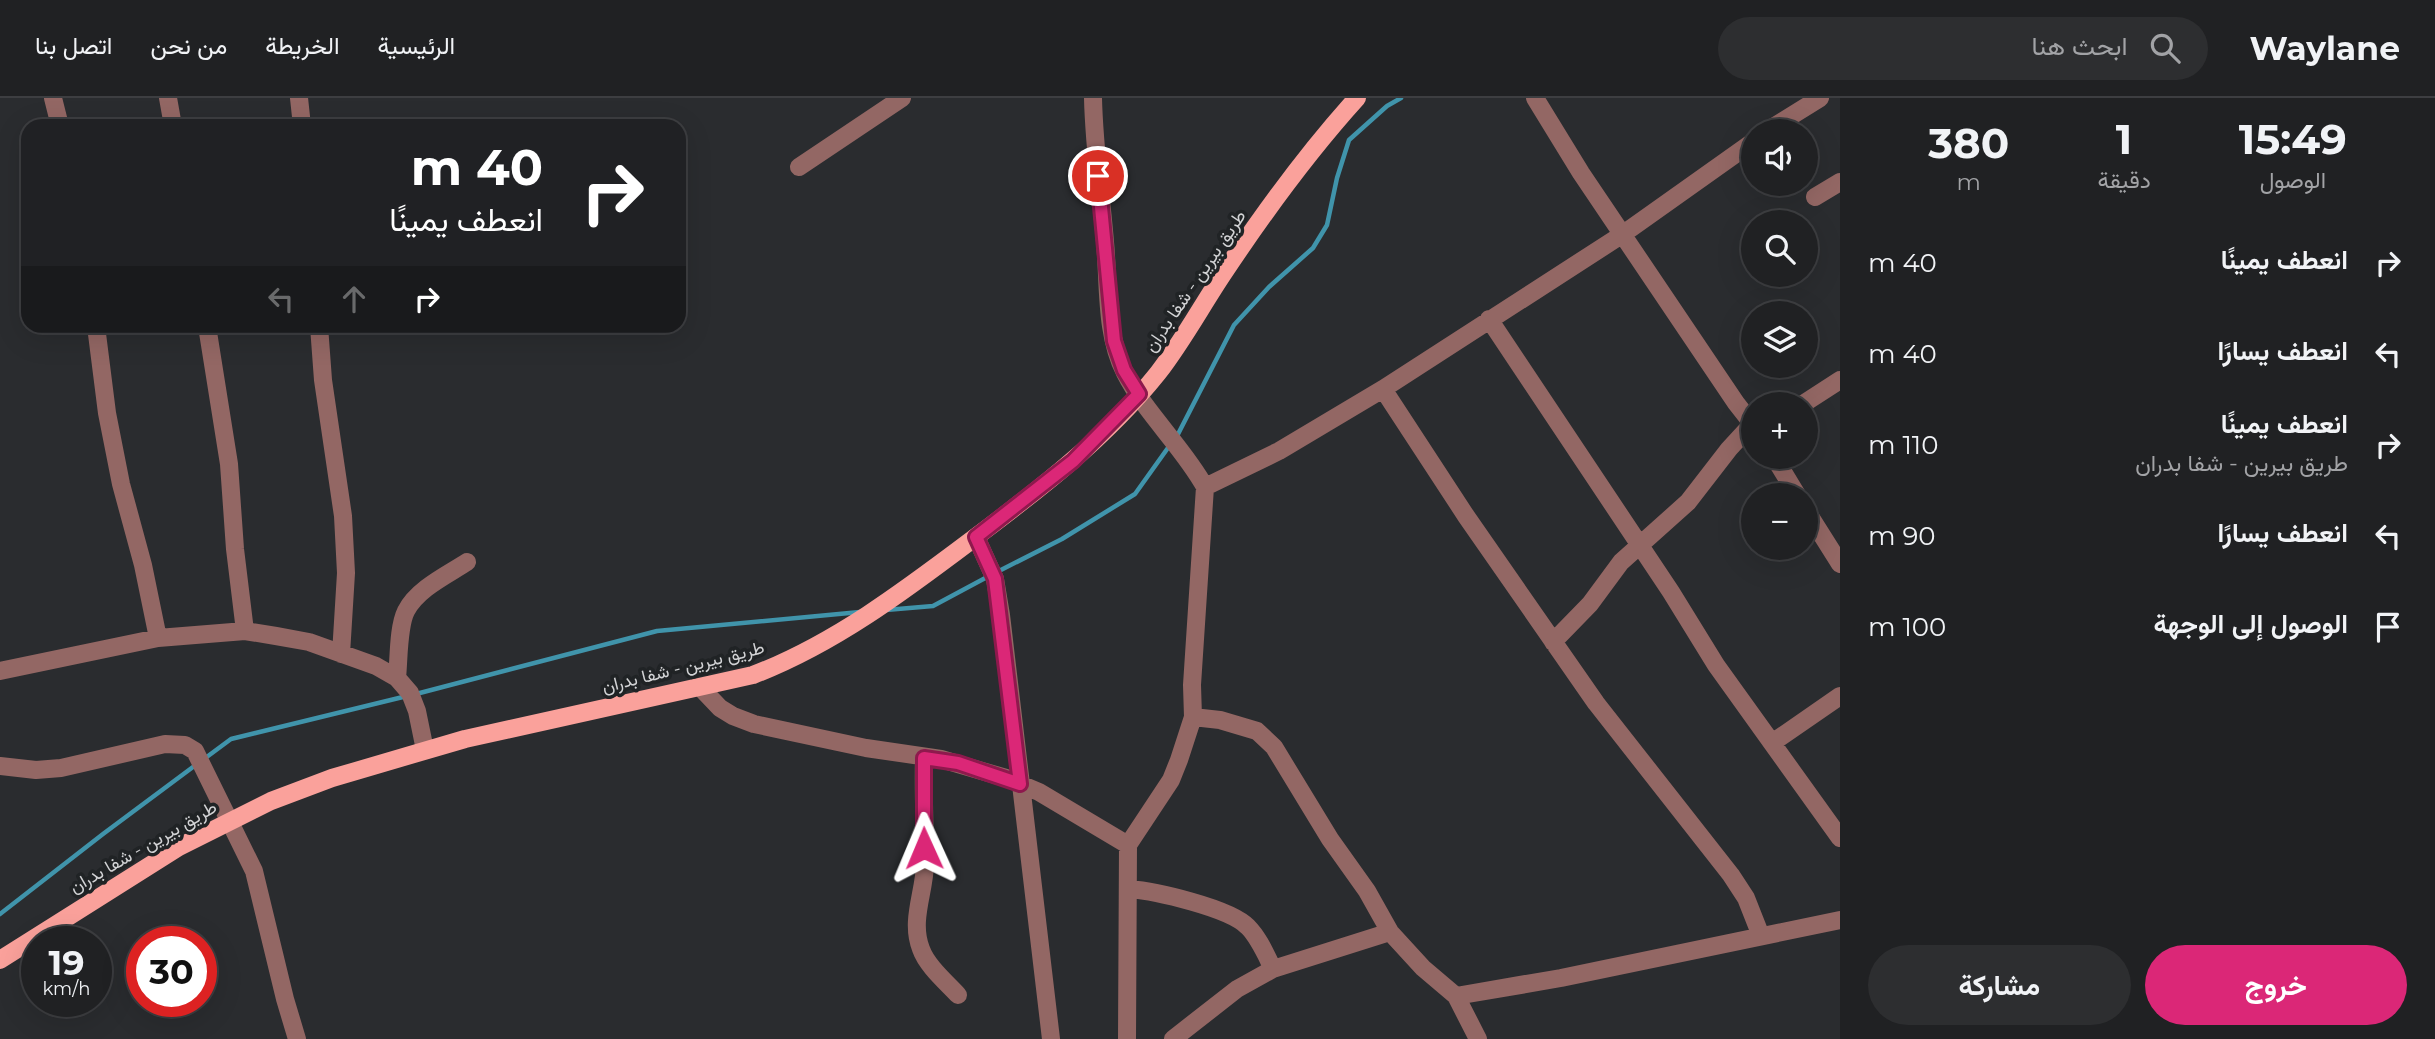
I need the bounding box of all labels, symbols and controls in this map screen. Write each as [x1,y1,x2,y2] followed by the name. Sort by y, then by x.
[1718,17,2208,80] search box
[2250,28,2400,68] text: Waylane
[2146,29,2184,67] icon: search
[2032,30,2128,62] text: ابحث هنا
[35,31,112,60] text: اتصل بنا
[150,31,227,60] text: من نحن
[265,31,340,60] text: الخريطة
[378,31,455,60] text: الرئيسية
[2116,113,2132,165] text: 1
[2239,113,2347,165] text: 15:49
[1928,117,2009,169] text: 380
[1741,119,1818,560] map controls
[1741,119,1818,196] button: sound
[411,138,543,197] text: 40 m
[1068,146,1128,206] pin
[567,147,658,238] icon: right
[1079,157,1117,195] icon: arrive
[2097,166,2151,194] text: دقيقة
[2260,166,2326,194] text: الوصول
[1957,168,1981,196] text: m
[389,200,543,239] text: انعطف يمينًا
[1139,206,1251,356] street label: طريق بيرين - شفا بدران
[1741,210,1818,287] button: search
[2221,244,2348,276] text: انعطف يمينًا
[2369,244,2407,282] icon: right
[1868,247,1937,279] text: 40 m
[262,280,300,318] icon: left
[335,280,373,318] icon: ahead
[408,280,446,318] icon: right
[1741,301,1818,378] button: layers
[2218,335,2348,367] text: انعطف يسارًا
[2369,335,2407,373] icon: left
[1868,338,1937,370] text: 40 m
[1741,392,1818,469] button: +
[2221,408,2348,440] text: انعطف يمينًا
[2369,426,2407,464] icon: right
[1868,429,1938,461] text: 110 m
[2135,449,2348,477] text: طريق بيرين - شفا بدران
[1741,483,1818,560] button: −
[2218,517,2348,549] text: انعطف يسارًا
[2369,517,2407,555] icon: left
[1868,520,1935,552] text: 90 m
[2154,608,2348,640] text: الوصول إلى الوجهة
[2369,608,2407,646] icon: arrive
[1868,611,1946,643] text: 100 m
[600,636,766,698] street label: طريق بيرين - شفا بدران
[65,796,221,898] street label: طريق بيرين - شفا بدران
[887,811,961,885] position arrow
[126,926,217,1017] speed limit sign: 30
[48,941,85,984] text: 19
[1868,945,2131,1025] button: مشاركة
[2145,945,2407,1025] button: خروج
[42,978,91,1000] text: km/h

